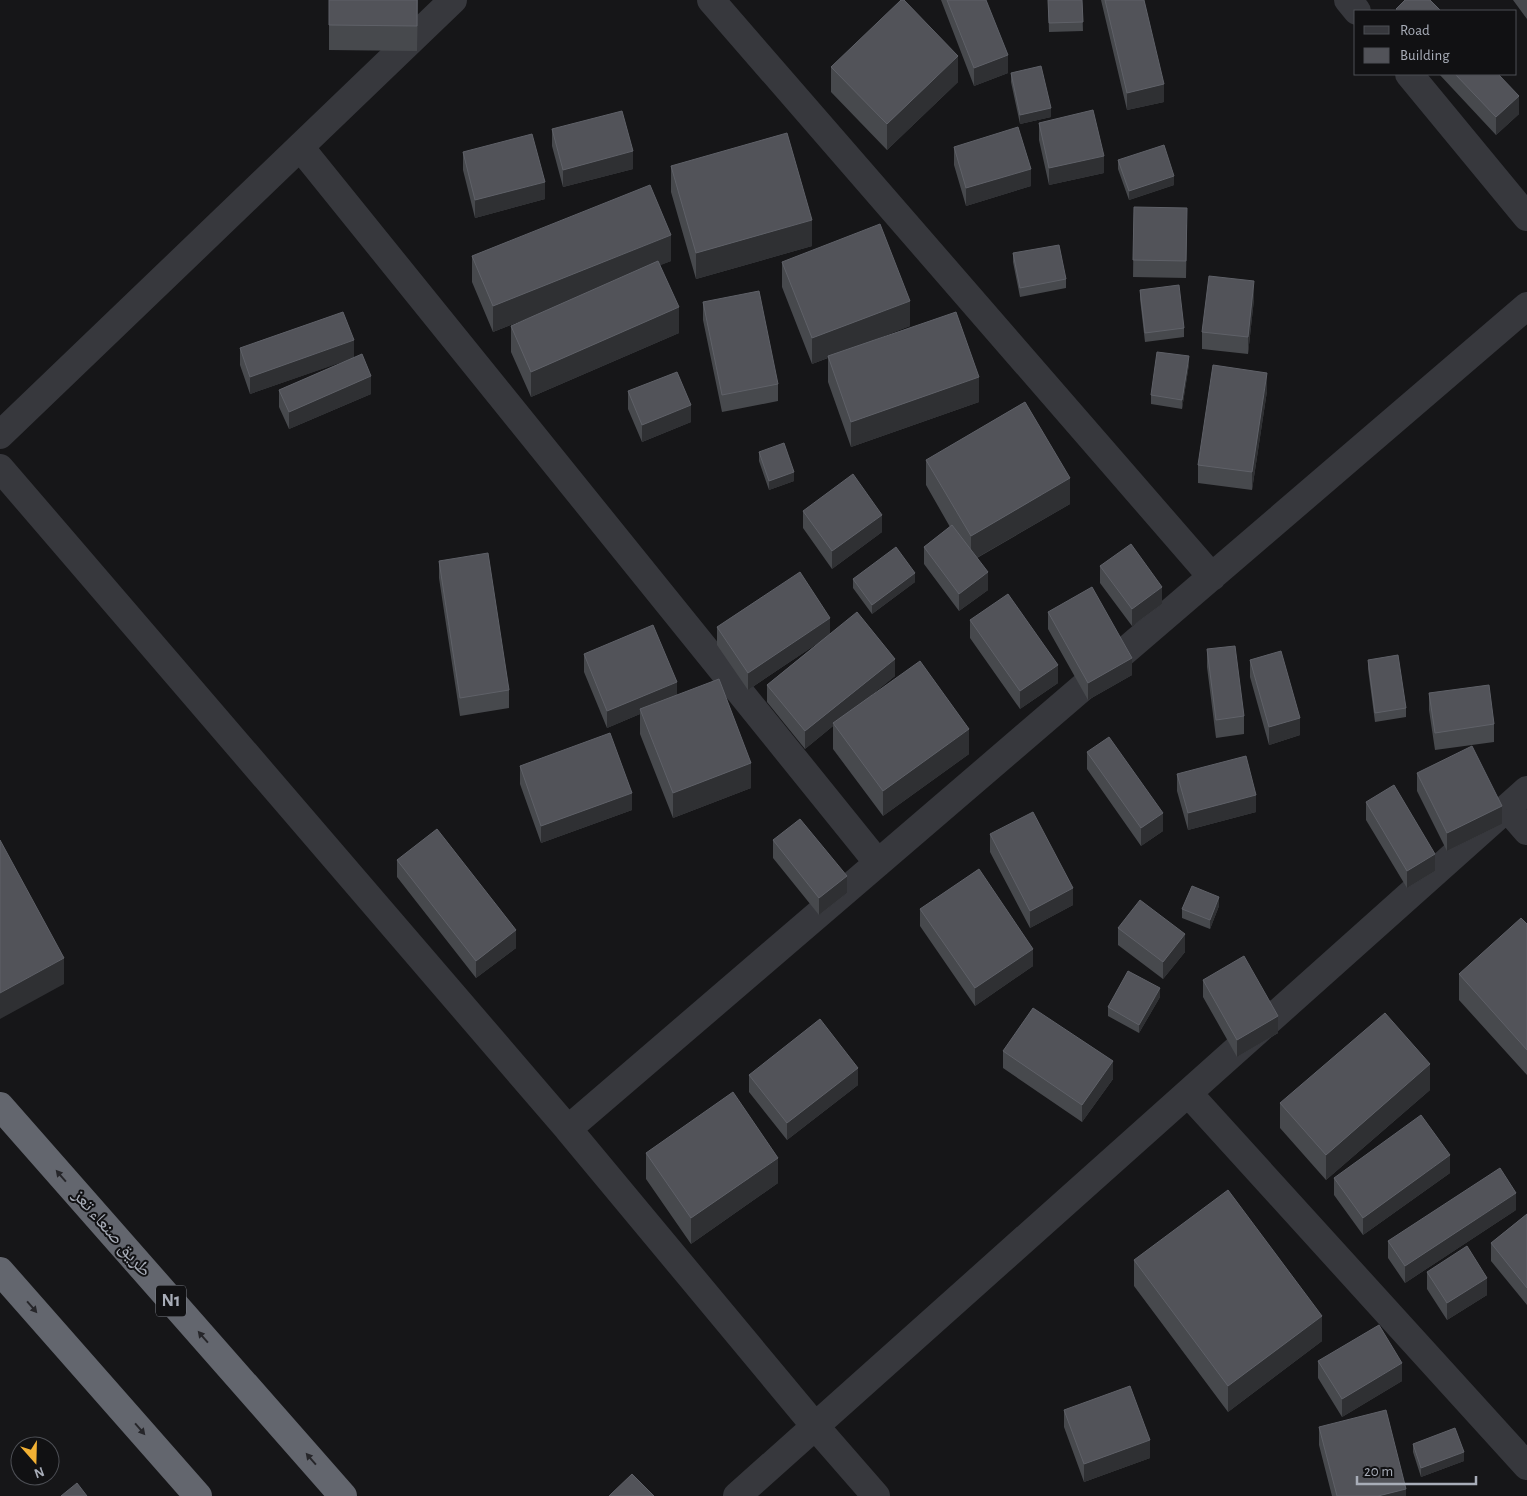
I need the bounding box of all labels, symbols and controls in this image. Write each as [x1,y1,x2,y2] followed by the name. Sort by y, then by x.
[1354,10,1517,75] legend
[1400,23,1430,38] text: Road
[1400,48,1450,63] text: Building
[56,1169,67,1182] one-way arrow
[68,1185,155,1281] street label: طريق صنعاء تعز
[156,1285,186,1316] road number: N1
[26,1301,38,1313] one-way arrow
[198,1331,209,1344] one-way arrow
[134,1423,145,1436] one-way arrow
[10,1436,60,1486] north arrow
[305,1453,316,1466] one-way arrow
[1357,1454,1476,1486] scale bar
[32,1464,46,1481] text: N
[1364,1464,1393,1479] text: 20 m

